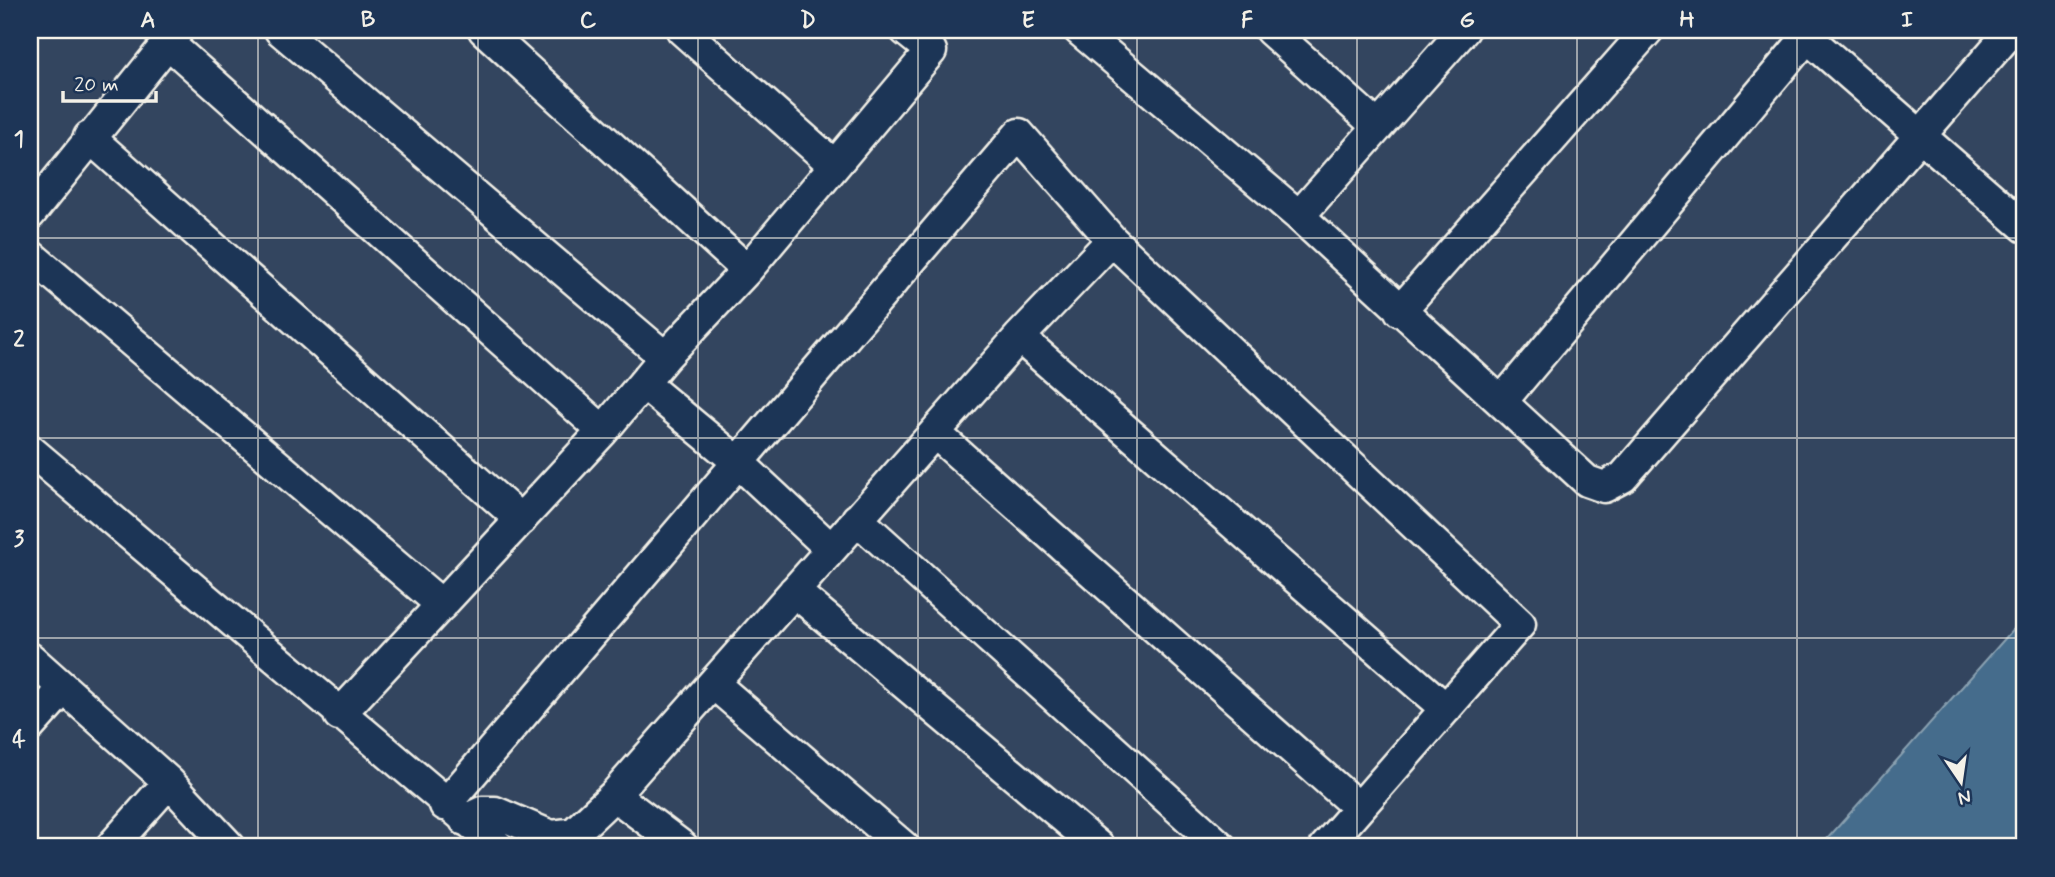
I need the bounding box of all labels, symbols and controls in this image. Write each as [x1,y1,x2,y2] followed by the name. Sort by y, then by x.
[140,6,156,36] text: A
[361,6,376,36] text: B
[580,6,597,36] text: C
[800,6,816,36] text: D
[1021,6,1035,36] text: E
[1241,6,1253,36] text: F
[1459,6,1475,36] text: G
[1679,6,1695,36] text: H
[1901,6,1913,36] text: I
[63,60,156,104] scale bar
[74,71,119,99] text: 20 m
[14,125,24,155] text: 1
[13,325,25,355] text: 2
[14,525,25,555] text: 3
[12,725,26,755] text: 4
[1926,748,1996,818] north arrow
[1956,783,1973,811] text: N

